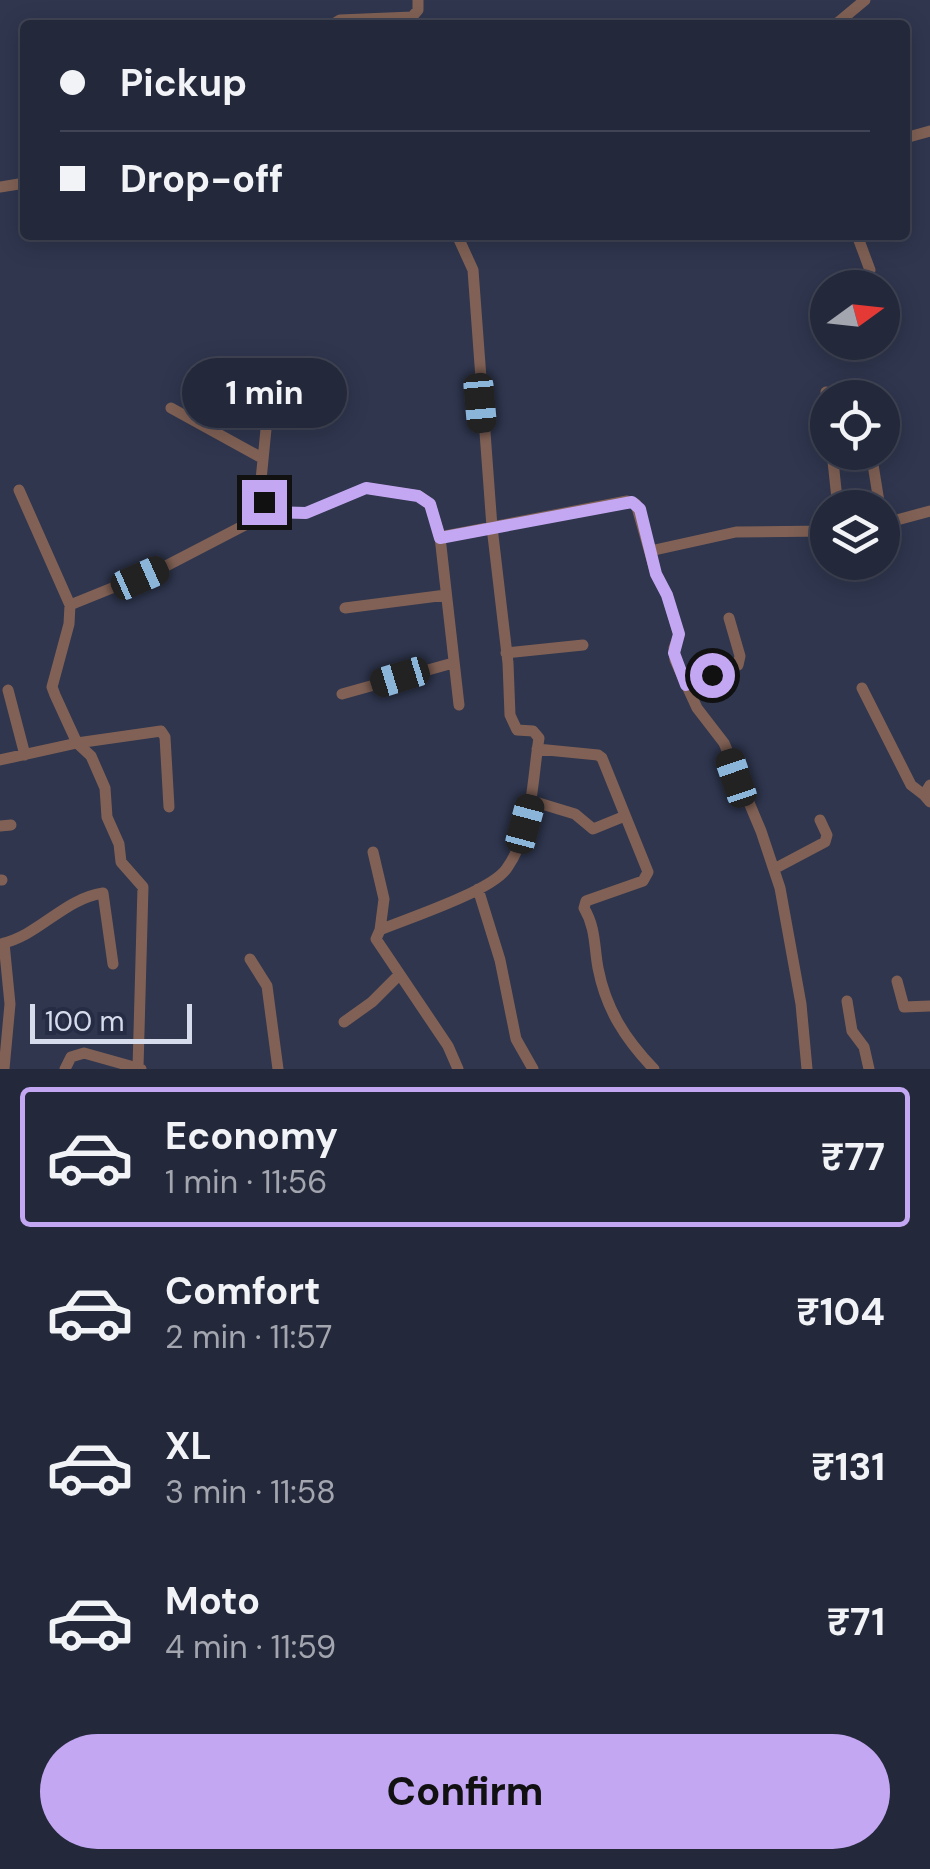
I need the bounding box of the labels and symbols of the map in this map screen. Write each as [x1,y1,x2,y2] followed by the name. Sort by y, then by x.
[810,270,900,360] north arrow
[182,357,346,427] callout: 1 min
[462,372,498,434] car
[242,480,287,525] route end
[106,552,174,604] car
[690,653,735,698] route start
[367,654,433,700] car
[712,745,760,811] car
[503,791,547,857] car
[30,999,192,1044] scale bar

